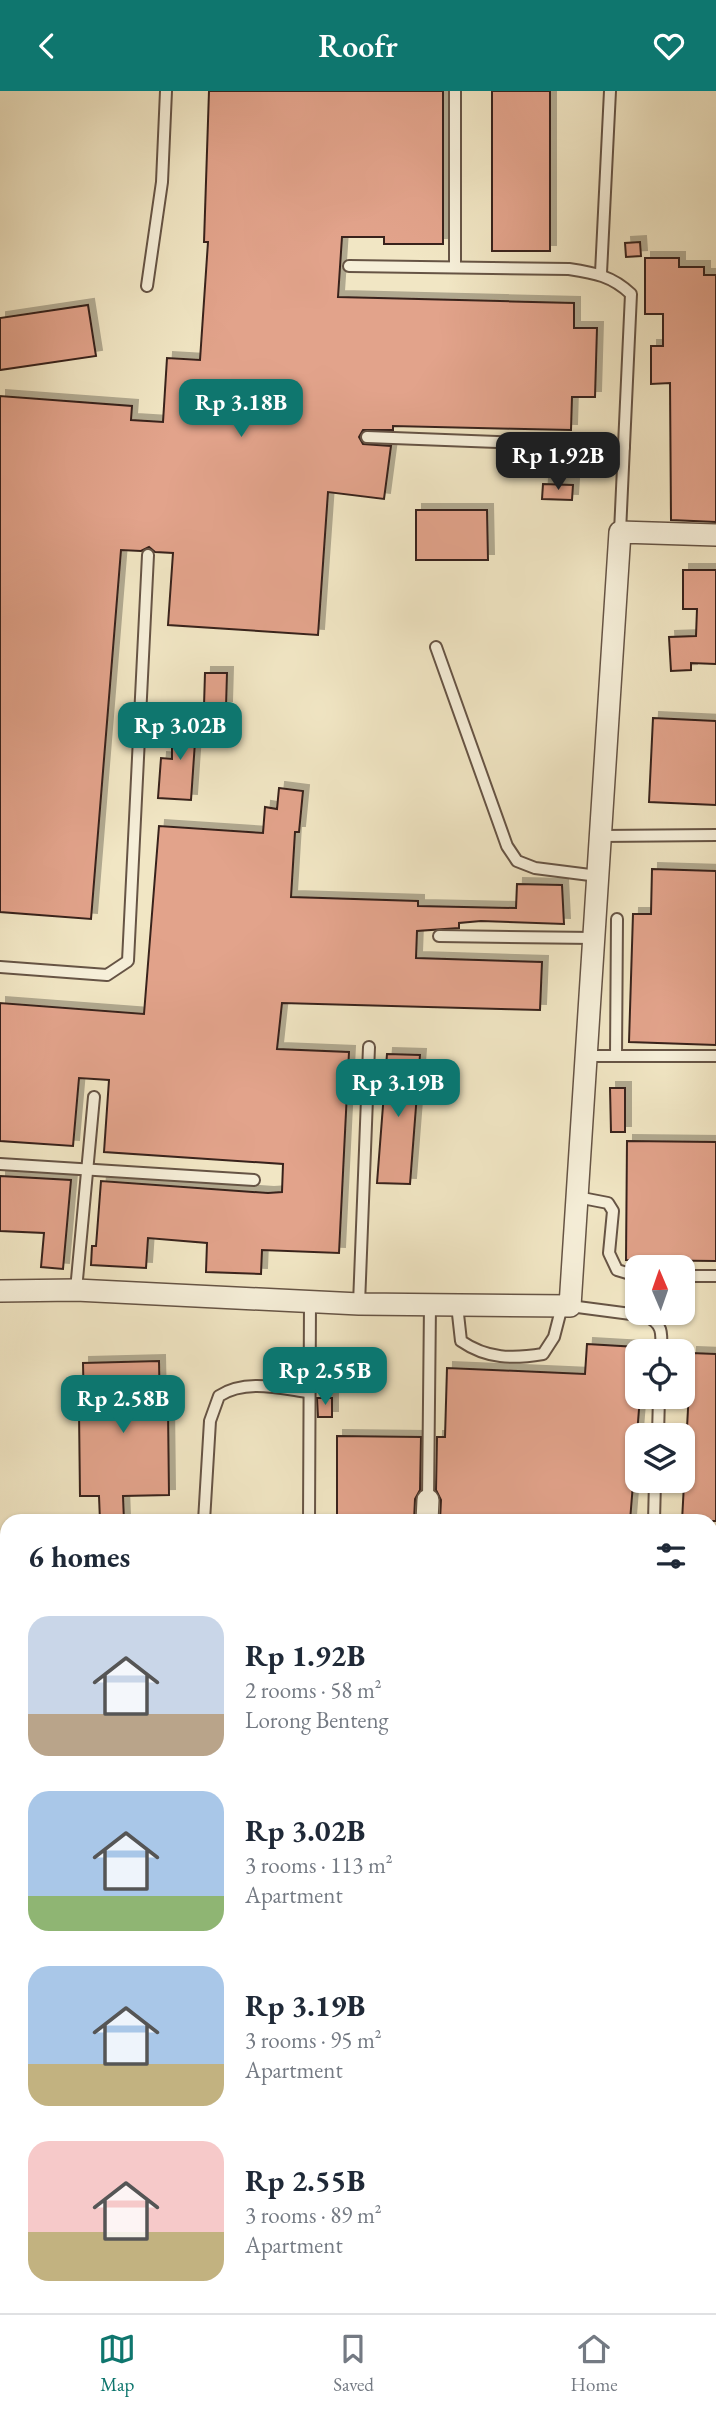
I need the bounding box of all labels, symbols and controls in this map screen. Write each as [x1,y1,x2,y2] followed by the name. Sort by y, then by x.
[318,25,398,67] text: Roofr
[28,27,66,65] icon: back
[650,27,688,65] icon: heart
[169,379,313,439] pin: Rp 3.18B
[195,387,287,417] text: Rp 3.18B
[486,433,630,492] pin: Rp 1.92B
[512,440,604,470] text: Rp 1.92B
[108,703,252,762] pin: Rp 3.02B
[134,710,226,740] text: Rp 3.02B
[326,1059,470,1119] pin: Rp 3.19B
[352,1067,444,1097] text: Rp 3.19B
[625,1255,695,1325] north arrow
[625,1255,695,1493] map controls
[625,1339,695,1409] button: locate
[253,1347,397,1407] pin: Rp 2.55B
[279,1355,371,1385] text: Rp 2.55B
[51,1375,195,1435] pin: Rp 2.58B
[77,1383,169,1413] text: Rp 2.58B
[625,1423,695,1493] button: layers
[28,1537,130,1576] text: 6 homes
[652,1537,690,1575] icon: filters
[245,1636,365,1675] text: Rp 1.92B
[84,1644,168,1728] icon: home
[245,1675,382,1705] text: 2 rooms · 58 m²
[245,1705,389,1735] text: Lorong Benteng
[245,1811,365,1850] text: Rp 3.02B
[84,1819,168,1903] icon: home
[245,1850,393,1880] text: 3 rooms · 113 m²
[245,1880,343,1910] text: Apartment
[245,1986,365,2025] text: Rp 3.19B
[84,1994,168,2078] icon: home
[245,2025,382,2055] text: 3 rooms · 95 m²
[245,2055,343,2085] text: Apartment
[245,2161,365,2200] text: Rp 2.55B
[84,2169,168,2253] icon: home
[245,2200,382,2230] text: 3 rooms · 89 m²
[245,2230,343,2260] text: Apartment
[98,2330,136,2397] tab: Map
[333,2330,374,2397] tab: Saved
[571,2330,618,2397] tab: Home

